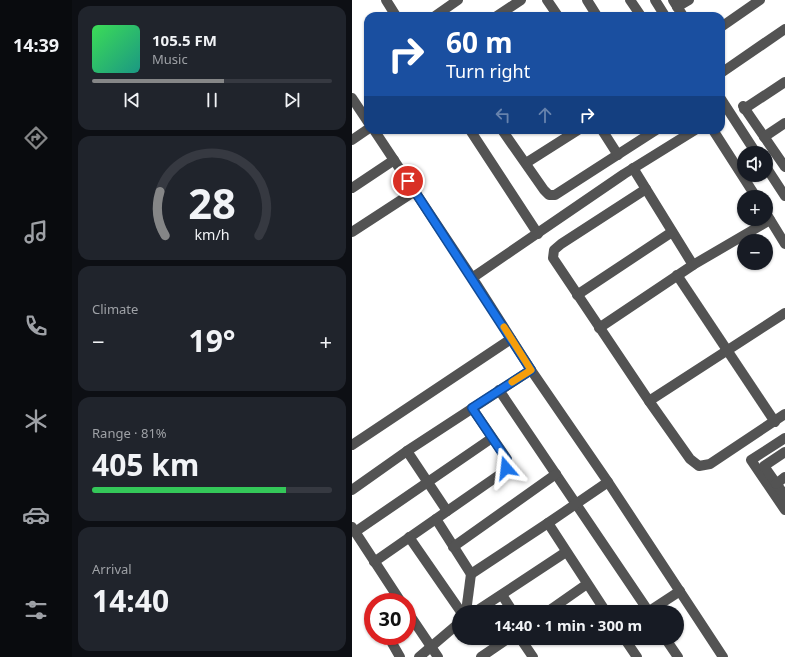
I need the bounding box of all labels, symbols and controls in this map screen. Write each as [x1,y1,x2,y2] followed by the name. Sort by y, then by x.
[446,23,513,61] text: 60 m
[380,28,432,80] icon: right
[152,30,217,50] text: 105.5 FM
[13,33,59,57] text: 14:39
[152,50,188,68] text: Music
[446,59,530,83] text: Turn right
[121,89,143,111] icon: previous
[201,89,223,111] icon: pause
[281,89,303,111] icon: next
[492,104,514,126] icon: left
[534,104,556,126] icon: ahead
[576,104,598,126] icon: right
[22,124,50,152] icon: directions
[737,146,773,270] map controls
[737,146,773,182] button: sound
[391,164,425,198] pin
[397,170,419,192] icon: arrive
[188,175,236,231] text: 28
[737,190,773,226] button: +
[22,218,50,246] icon: music
[194,225,230,244] text: km/h
[737,234,773,270] button: −
[92,300,138,318] text: Climate
[22,312,50,340] icon: phone
[188,320,236,361] text: 19°
[92,326,105,356] text: −
[319,326,332,356] text: +
[22,407,50,435] icon: climate
[92,424,167,442] text: Range · 81%
[92,444,199,485] text: 405 km
[485,447,527,489] position arrow
[22,501,50,529] icon: car
[92,560,132,578] text: Arrival
[92,580,169,621] text: 14:40
[364,593,416,645] speed limit sign: 30
[22,596,50,624] icon: filters
[494,615,642,635] text: 14:40 · 1 min · 300 m

